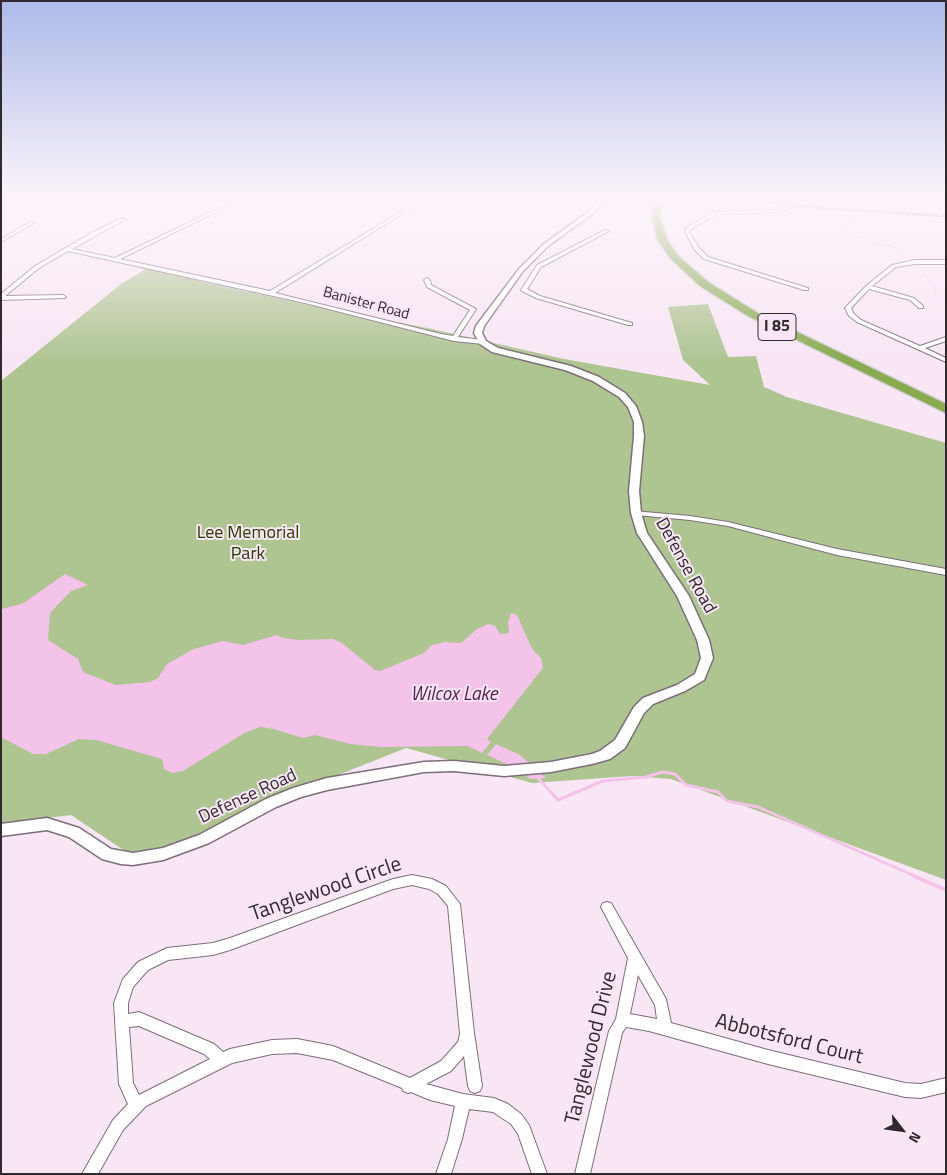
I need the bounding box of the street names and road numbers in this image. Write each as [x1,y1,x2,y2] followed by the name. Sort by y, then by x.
[321,284,411,324] street label: Banister Road
[758,314,796,341] road number: I 85
[650,515,720,617] street label: Defense Road
[196,765,300,829] street label: Defense Road
[247,852,405,928] street label: Tanglewood Circle
[561,969,623,1127] street label: Tanglewood Drive
[712,1009,866,1071] street label: Abbotsford Court

